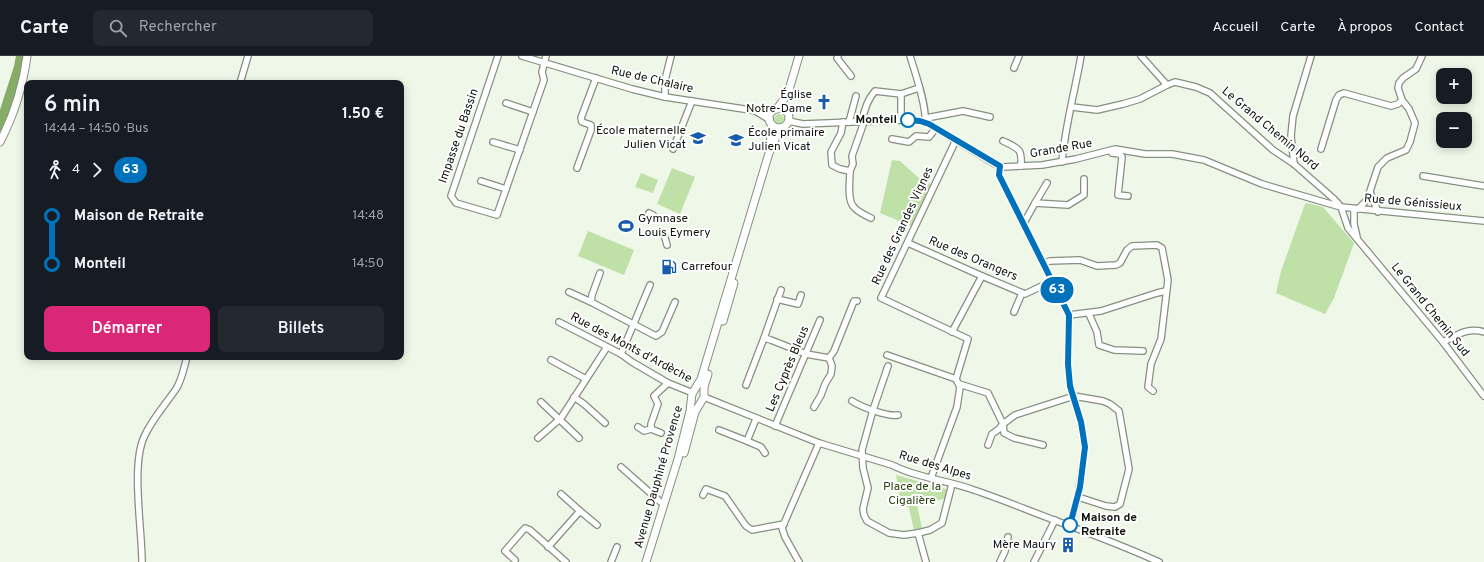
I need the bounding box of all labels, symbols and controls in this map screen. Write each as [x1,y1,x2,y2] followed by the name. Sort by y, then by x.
[93,10,373,46] search box
[20,16,69,40] text: Carte
[107,17,129,39] icon: search
[139,18,217,37] text: Rechercher
[1212,19,1258,36] text: Accueil
[1280,19,1315,36] text: Carte
[1337,19,1393,36] text: À propos
[1415,19,1464,36] text: Contact
[609,63,695,97] street label: Rue de Chalaire
[1436,68,1472,148] map controls
[1436,68,1472,104] button: +
[1218,84,1322,174] street label: Le Grand Chemin Nord
[435,87,483,185] street label: Impasse du Bassin
[746,87,812,117] place label: Église Notre-Dame
[44,92,101,119] text: 6 min
[815,93,833,111] church icon: Église Notre-Dame
[342,105,384,124] text: 1.50 €
[855,112,897,128] place label: Monteil
[900,112,916,128] marker: Monteil
[1436,112,1472,148] button: −
[44,121,149,137] text: 14:44 – 14:50 · Bus
[596,123,686,153] place label: École maternelle Julien Vicat
[748,125,825,155] place label: École primaire Julien Vicat
[689,129,707,147] school or university icon: École maternelle Julien Vicat
[727,131,745,149] school or university icon: École primaire Julien Vicat
[1029,136,1093,162] street label: Grande Rue
[44,159,66,181] icon: walk
[86,159,108,181] icon: forward
[122,161,139,178] text: 63
[72,162,80,178] text: 4
[868,164,938,288] street label: Rue des Grandes Vignes
[1363,191,1463,215] street label: Rue de Génissieux
[74,207,204,226] text: Maison de Retraite
[352,208,384,224] text: 14:48
[638,211,711,241] place label: Gymnase Louis Eymery
[617,217,635,235] sports icon: Gymnase Louis Eymery
[926,233,1020,285] street label: Rue des Orangers
[74,255,126,274] text: Monteil
[352,256,384,272] text: 14:50
[660,258,678,276] fuel station icon: Carrefour
[681,259,733,275] place label: Carrefour
[1387,260,1473,360] street label: Le Grand Chemin Sud
[1039,277,1075,303] line badge: 63
[1049,281,1066,298] text: 63
[44,306,210,352] button: Démarrer
[218,306,384,352] button: Billets
[567,309,695,387] street label: Rue des Monts d'Ardèche
[763,324,813,414] street label: Les Cyprès Bleus
[631,404,687,550] street label: Avenue Dauphiné Provence
[897,447,973,485] street label: Rue des Alpes
[883,479,941,509] park label: Place de la Cigalière
[1081,510,1137,540] place label: Maison de Retraite
[1062,517,1078,533] marker: Maison de Retraite
[1059,536,1077,554] building icon: Mère Maury
[993,537,1056,553] place label: Mère Maury

